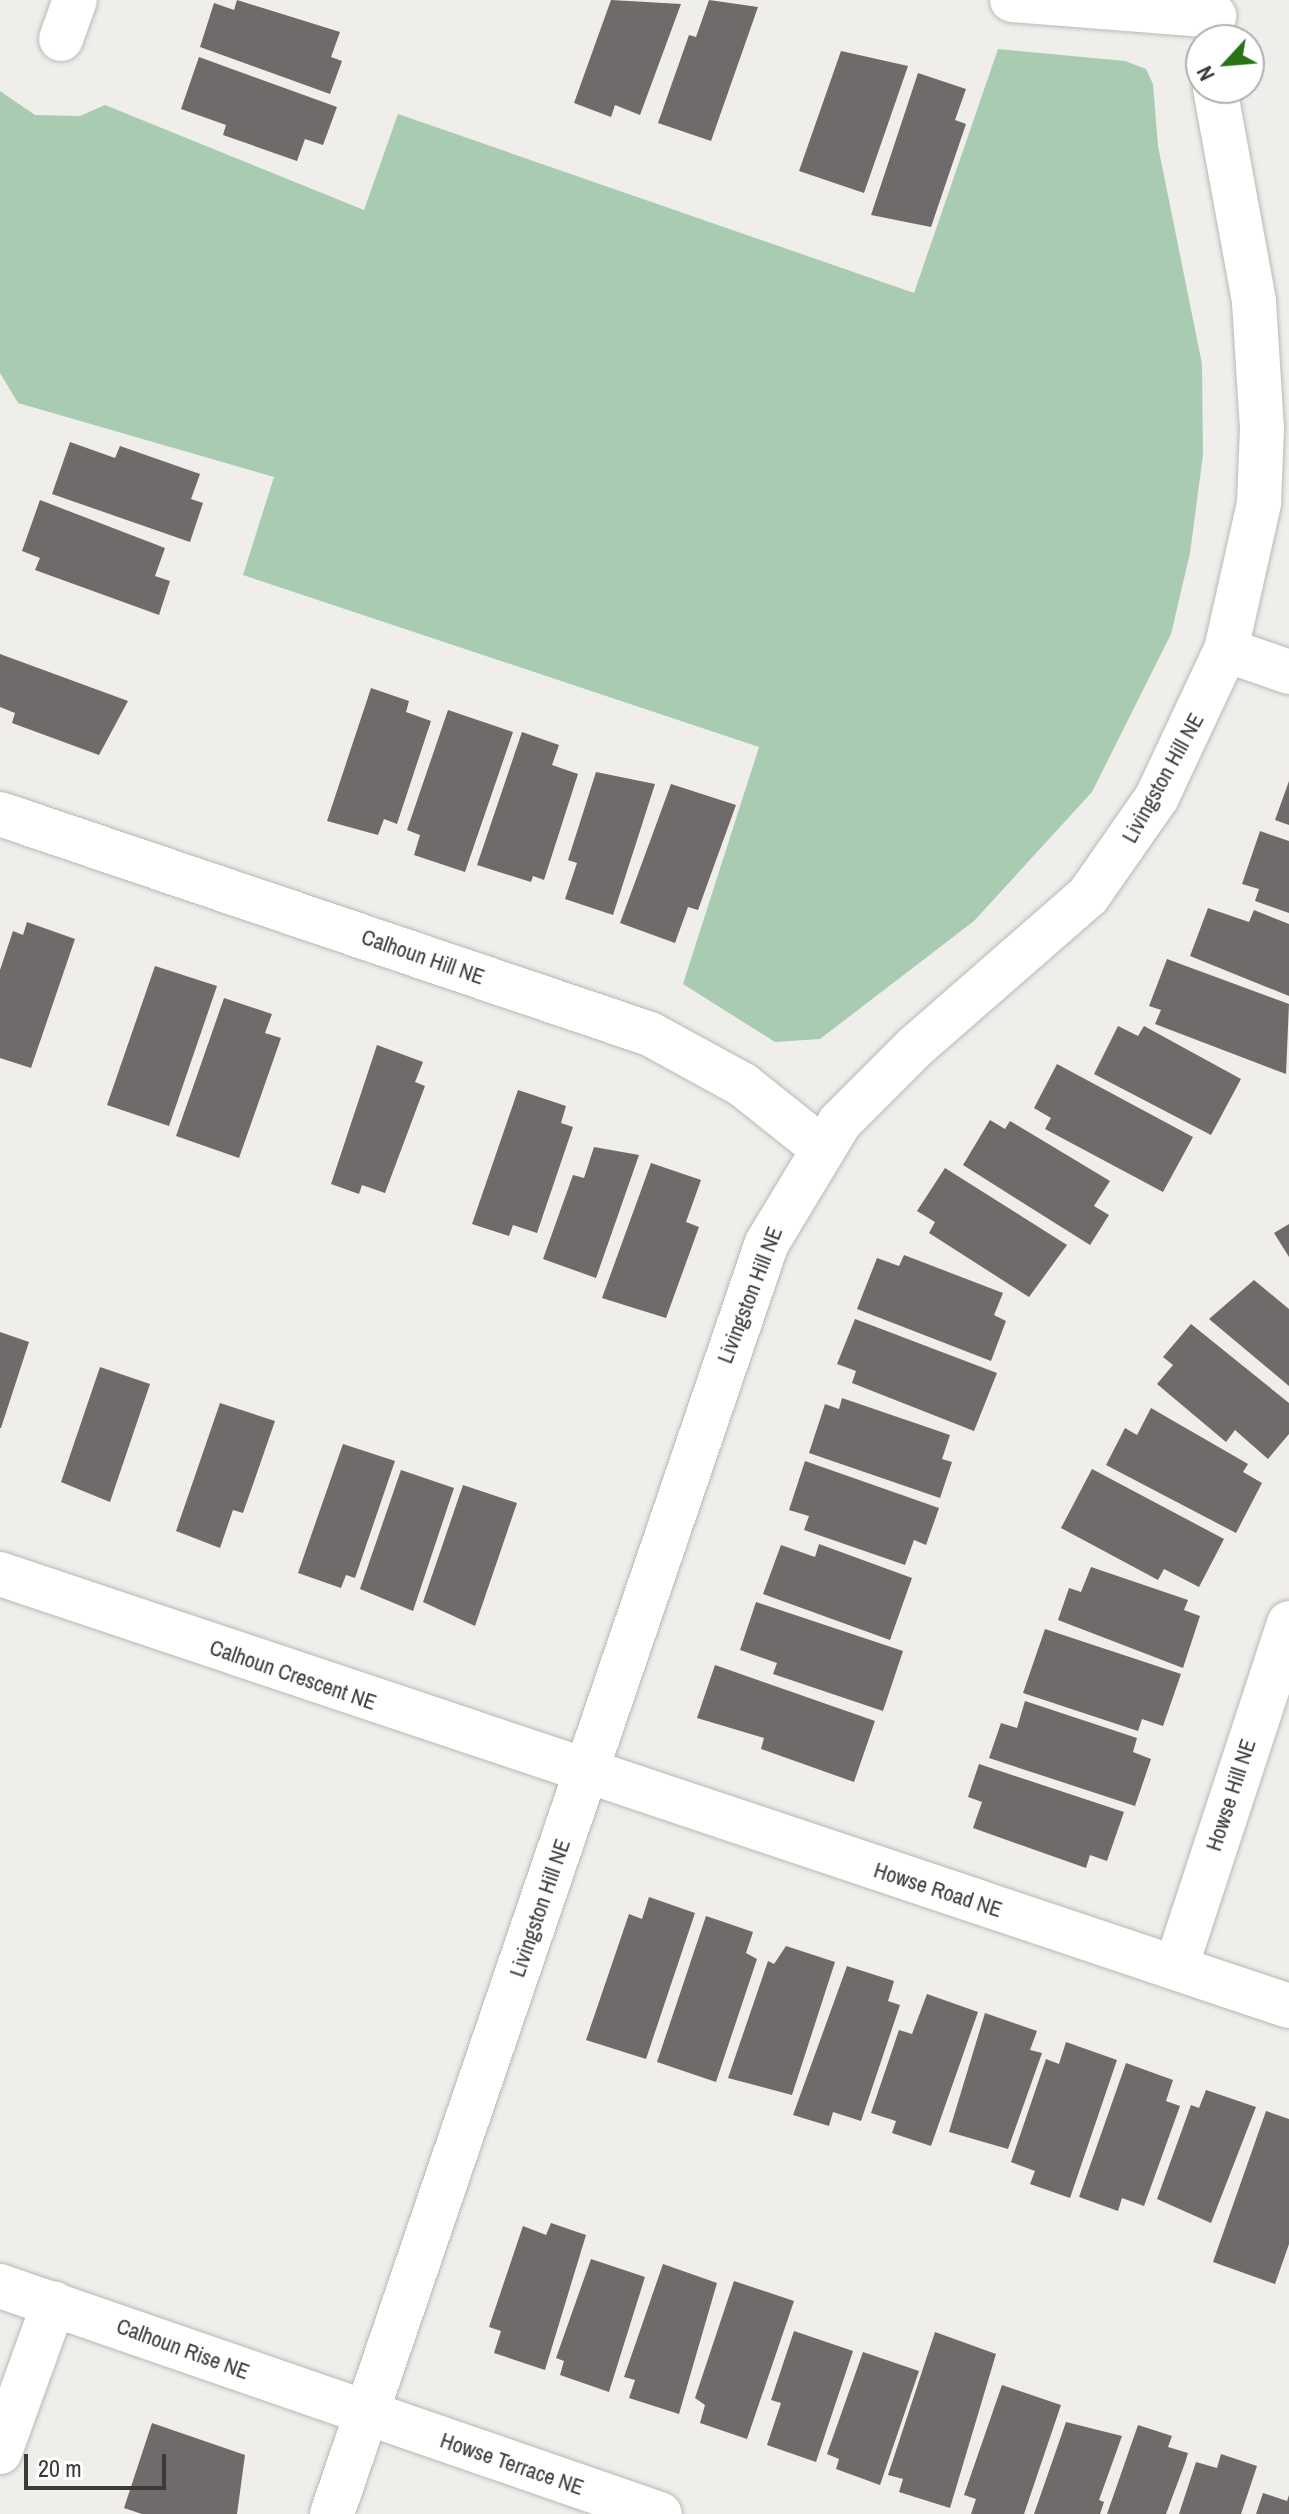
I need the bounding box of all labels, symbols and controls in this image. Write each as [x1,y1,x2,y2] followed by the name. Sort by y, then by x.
[1185,24,1265,104] north arrow
[1189,61,1222,86] text: N
[1116,708,1210,848] street label: Livingston Hill NE
[358,924,488,990] street label: Calhoun Hill NE
[712,1223,788,1367] street label: Livingston Hill NE
[206,1634,380,1716] street label: Calhoun Crescent NE
[1200,1736,1262,1854] street label: Howse Hill NE
[504,1835,576,1981] street label: Livingston Hill NE
[871,1857,1005,1923] street label: Howse Road NE
[113,2313,253,2385] street label: Calhoun Rise NE
[437,2427,587,2501] street label: Howse Terrace NE
[28,2438,170,2488] scale bar
[38,2452,82,2484] text: 20 m

